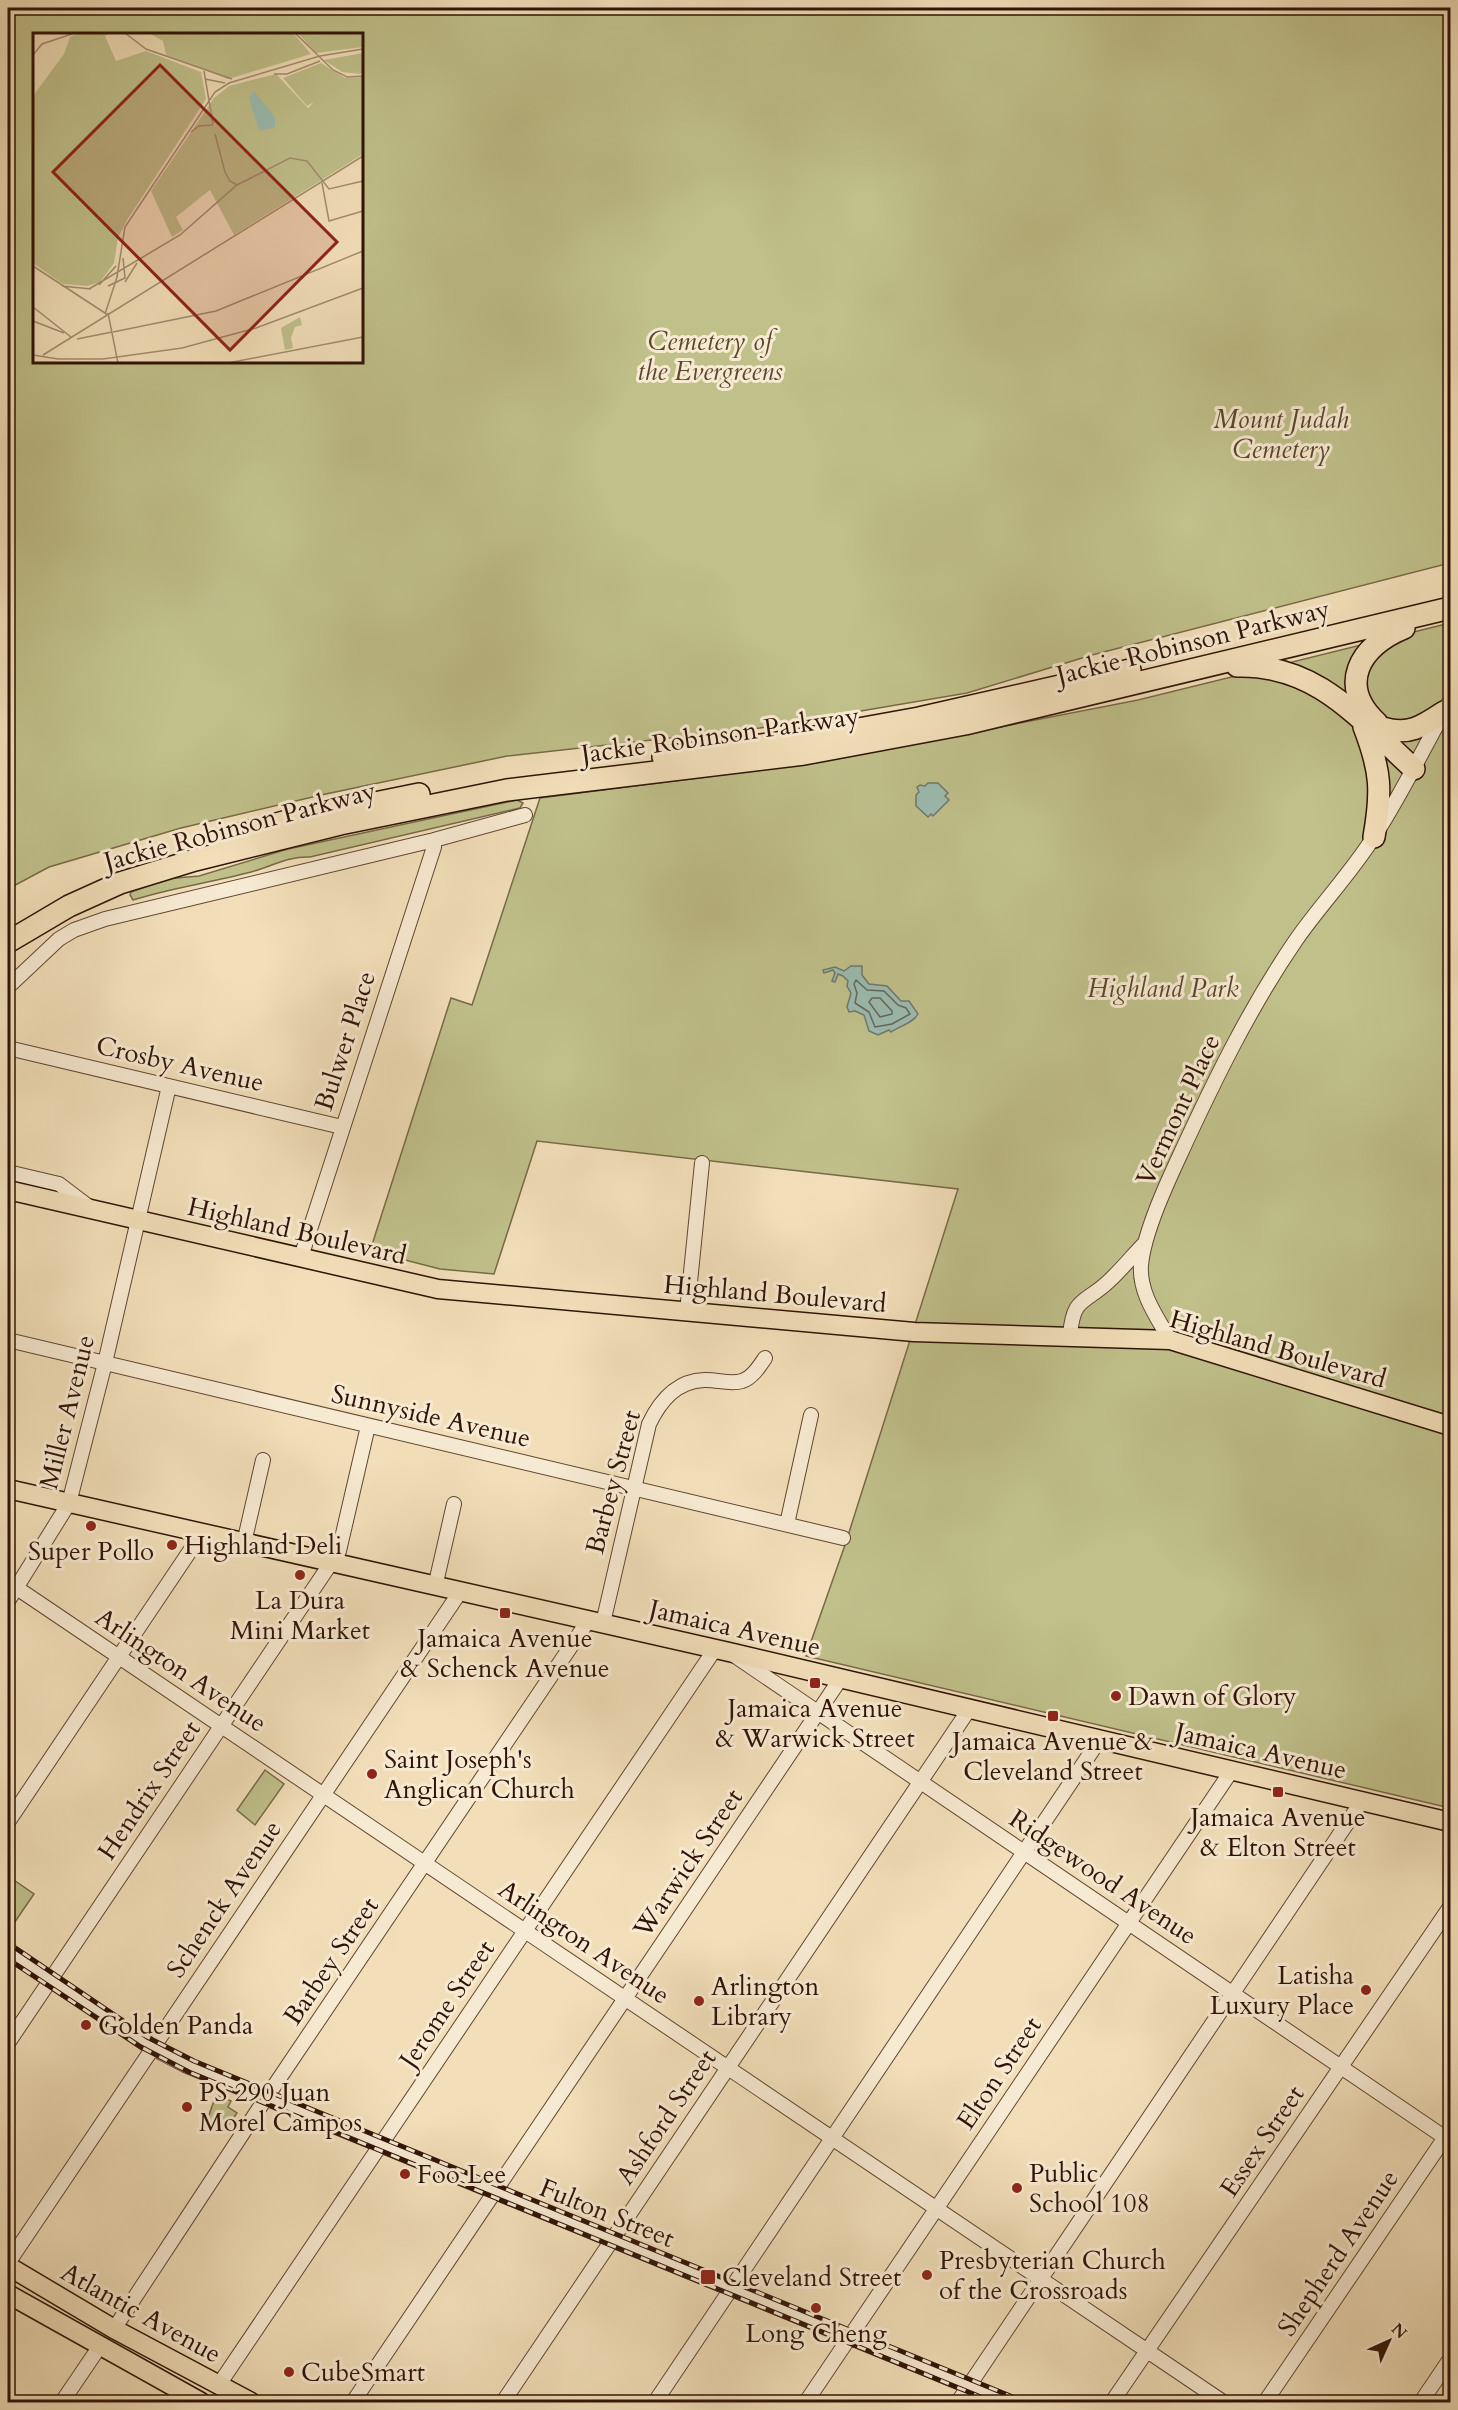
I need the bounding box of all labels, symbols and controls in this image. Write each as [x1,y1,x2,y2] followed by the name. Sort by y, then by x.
[33,33,363,363] inset map
[637,324,783,389] park label: Cemetery of the Evergreens
[1213,402,1349,467] park label: Mount Judah Cemetery
[1049,591,1333,694] street label: Jackie Robinson Parkway
[575,698,862,772] street label: Jackie Robinson Parkway
[96,773,380,880] street label: Jackie Robinson Parkway
[306,967,384,1115] street label: Bulwer Place
[1087,971,1239,1006] park label: Highland Park
[93,1028,267,1100] street label: Crosby Avenue
[1128,1029,1228,1191] street label: Vermont Place
[184,1189,410,1273] street label: Highland Boulevard
[662,1267,888,1321] street label: Highland Boulevard
[1166,1301,1390,1397] street label: Highland Boulevard
[31,1331,103,1493] street label: Miller Avenue
[328,1376,534,1456] street label: Sunnyside Avenue
[577,1406,649,1558] street label: Barbey Street
[84,1519,98,1533] marker: Super Pollo
[184,1528,342,1563] place label: Highland Deli
[28,1534,154,1569] place label: Super Pollo
[165,1538,179,1552] marker: Highland Deli
[293,1568,307,1582] marker: La Dura Mini Market
[230,1583,370,1648] place label: La Dura Mini Market
[642,1590,824,1665] street label: Jamaica Avenue
[88,1600,274,1740] street label: Arlington Avenue
[498,1606,512,1620] marker: Jamaica Avenue & Schenck Avenue
[400,1621,610,1686] place label: Jamaica Avenue & Schenck Avenue
[808,1676,822,1690] marker: Jamaica Avenue & Warwick Street
[1128,1679,1297,1714] place label: Dawn of Glory
[1109,1689,1123,1703] marker: Dawn of Glory
[715,1691,915,1756] place label: Jamaica Avenue & Warwick Street
[1046,1709,1060,1723] marker: Jamaica Avenue & Cleveland Street
[89,1713,209,1867] street label: Hendrix Street
[1168,1713,1350,1788] street label: Jamaica Avenue
[948,1724,1154,1789] place label: Jamaica Avenue & Cleveland Street
[384,1742,575,1807] place label: Saint Joseph's Anglican Church
[365,1767,379,1781] marker: Saint Joseph's Anglican Church
[625,1782,751,1945] street label: Warwick Street
[1271,1785,1285,1799] marker: Jamaica Avenue & Elton Street
[1187,1800,1365,1865] place label: Jamaica Avenue & Elton Street
[1002,1801,1204,1953] street label: Ridgewood Avenue
[158,1813,290,1985] street label: Schenck Avenue
[491,1872,677,2012] street label: Arlington Avenue
[275,1890,387,2032] street label: Barbey Street
[389,1933,503,2078] street label: Jerome Street
[1210,1958,1354,2023] place label: Latisha Luxury Place
[711,1969,820,2034] place label: Arlington Library
[1359,1983,1373,1997] marker: Latisha Luxury Place
[692,1994,706,2008] marker: Arlington Library
[98,2008,253,2043] place label: Golden Panda
[948,2010,1050,2136] street label: Elton Street
[79,2018,93,2032] marker: Golden Panda
[608,2042,724,2192] street label: Ashford Street
[199,2075,362,2140] place label: PS 290 Juan Morel Campos
[1212,2078,1312,2204] street label: Essex Street
[180,2100,194,2114] marker: PS 290 Juan Morel Campos
[1029,2156,1150,2221] place label: Public School 108
[417,2157,506,2192] place label: Foo Lee
[1269,2163,1407,2343] street label: Shepherd Avenue
[398,2167,412,2181] marker: Foo Lee
[534,2170,680,2256] street label: Fulton Street
[1010,2181,1024,2195] marker: Public School 108
[939,2243,1166,2308] place label: Presbyterian Church of the Crossroads
[55,2255,227,2371] street label: Atlantic Avenue
[722,2260,901,2295] place label: Cleveland Street
[699,2268,717,2286] marker: Cleveland Street
[920,2268,934,2282] marker: Presbyterian Church of the Crossroads
[809,2301,823,2315] marker: Long Cheng
[1359,2311,1419,2371] north arrow
[745,2316,887,2351] place label: Long Cheng
[1386,2318,1412,2344] text: N
[301,2355,425,2390] place label: CubeSmart
[282,2365,296,2379] marker: CubeSmart

